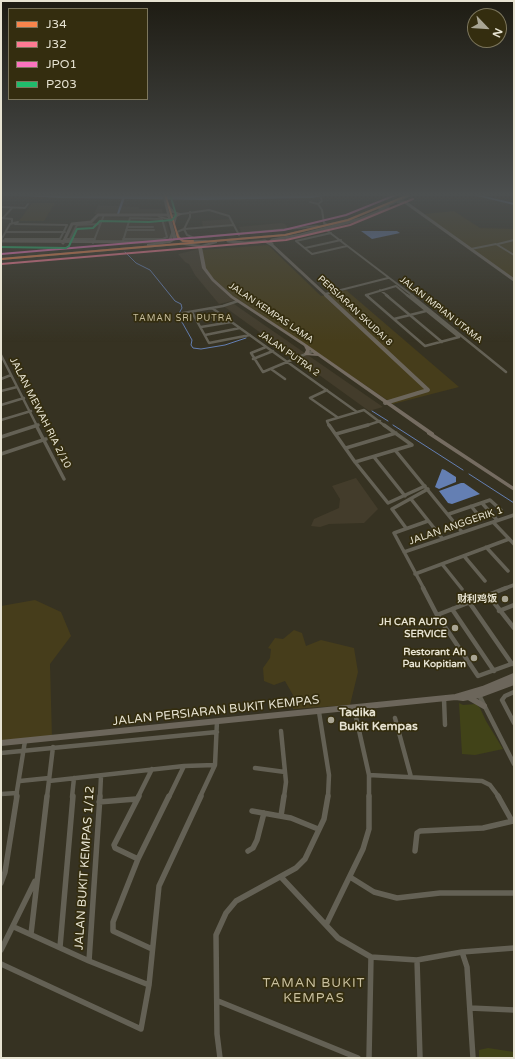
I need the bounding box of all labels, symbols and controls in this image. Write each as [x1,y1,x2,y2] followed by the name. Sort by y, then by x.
[8,8,148,100] legend
[467,8,507,48] north arrow
[46,17,67,31] text: J34
[490,26,505,40] text: N
[46,37,67,51] text: J32
[46,57,77,71] text: JPO1
[46,77,77,91] text: P203
[315,274,395,348] street label: PERSIARAN SKUDAI 8
[397,274,485,346] street label: JALAN IMPIAN UTAMA
[227,281,315,345] street label: JALAN KEMPAS LAMA
[133,314,233,324] district label: TAMAN SRI PUTRA
[257,329,321,379] street label: JALAN PUTRA 2
[7,356,73,470] street label: JALAN MEWAH RIA 2/10
[408,504,504,548] street label: JALAN ANGGERIK 1
[457,593,497,605] place label: 财利鸡饭
[500,594,510,604] marker: 财利鸡饭
[379,616,447,640] place label: JH CAR AUTO SERVICE
[450,623,460,633] marker: JH CAR AUTO SERVICE
[403,646,466,670] place label: Restorant Ah Pau Kopitiam
[469,653,479,663] marker: Restorant Ah Pau Kopitiam
[112,693,320,729] street label: JALAN PERSIARAN BUKIT KEMPAS
[339,706,418,734] place label: Tadika Bukit Kempas
[326,715,336,725] marker: Tadika Bukit Kempas
[72,785,98,951] street label: JALAN BUKIT KEMPAS 1/12
[262,976,366,1007] district label: TAMAN BUKIT KEMPAS

